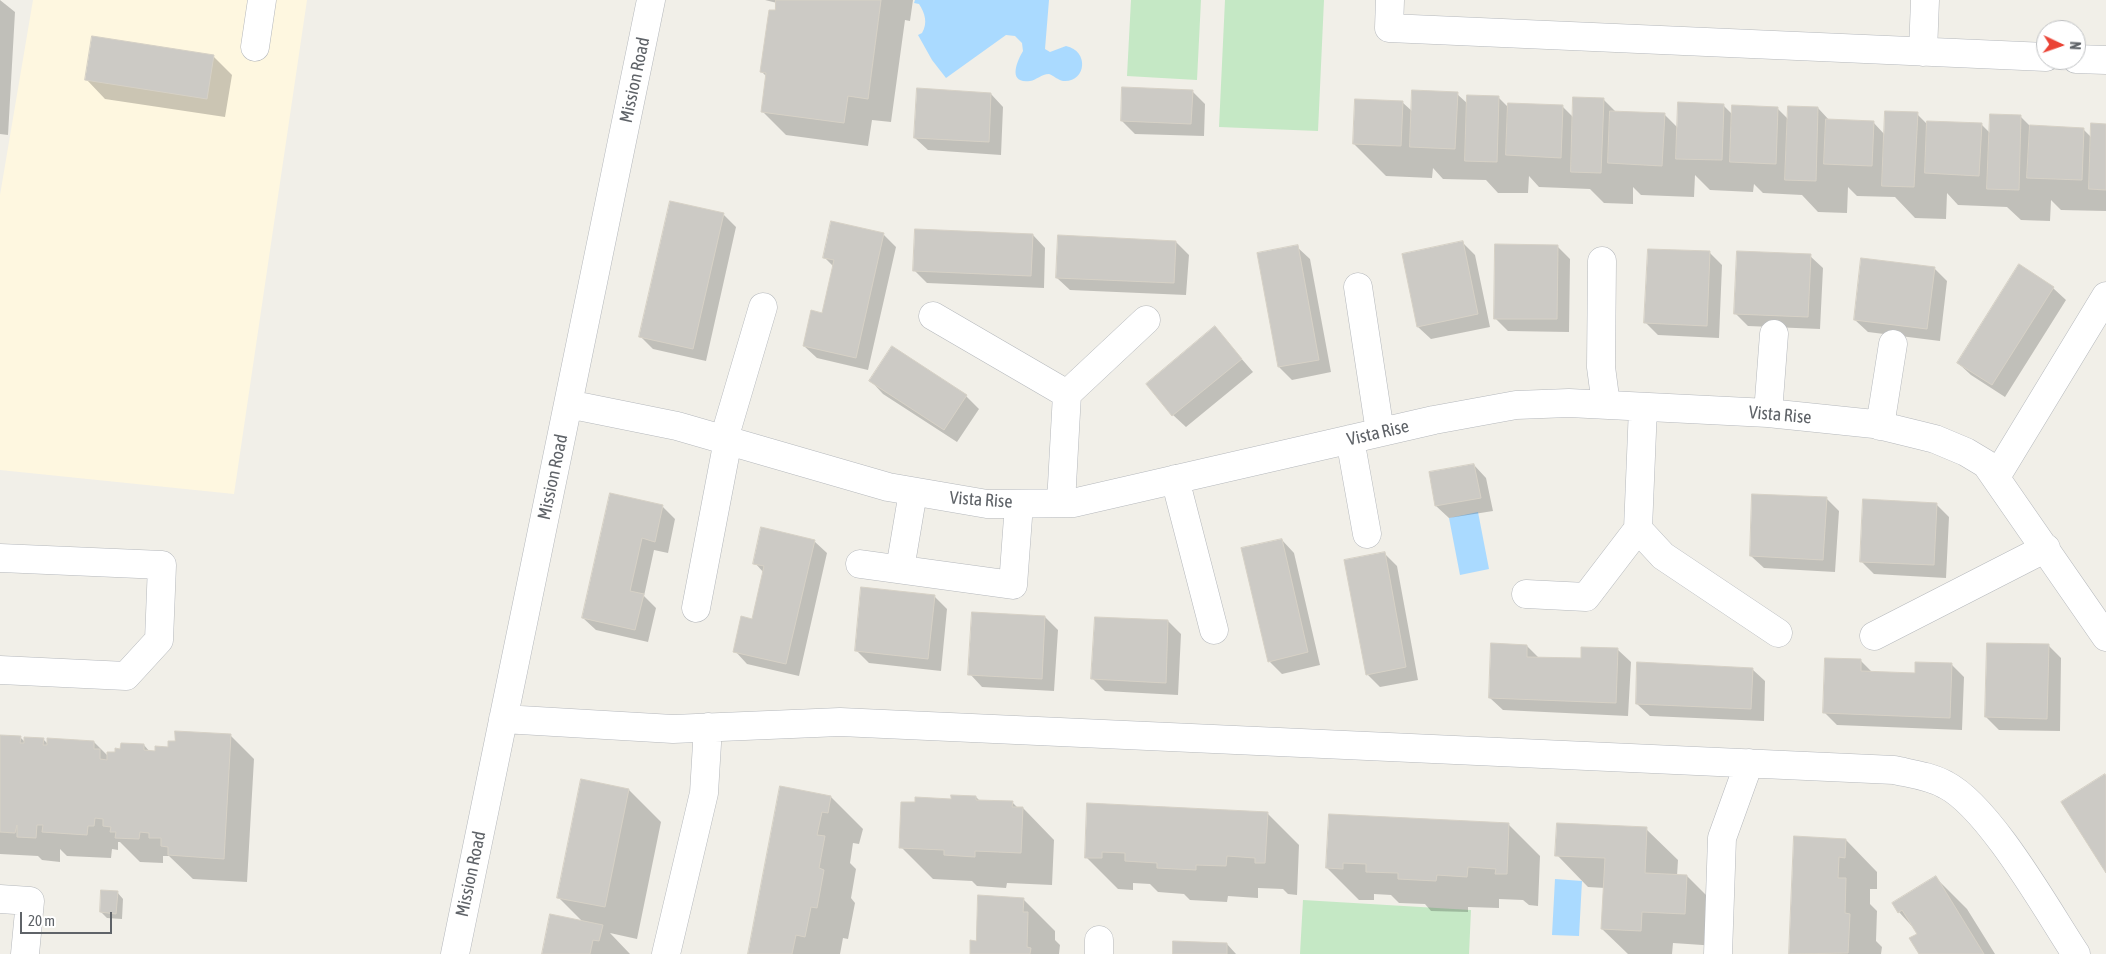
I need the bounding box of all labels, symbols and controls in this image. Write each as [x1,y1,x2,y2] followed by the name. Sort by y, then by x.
[2036,20,2086,70] north arrow
[615,35,655,125] street label: Mission Road
[2067,41,2083,50] text: N
[1748,401,1812,429] street label: Vista Rise
[1345,415,1411,451] street label: Vista Rise
[533,432,573,522] street label: Mission Road
[949,487,1013,513] street label: Vista Rise
[451,829,491,919] street label: Mission Road
[22,902,115,934] scale bar
[28,912,55,929] text: 20 m

